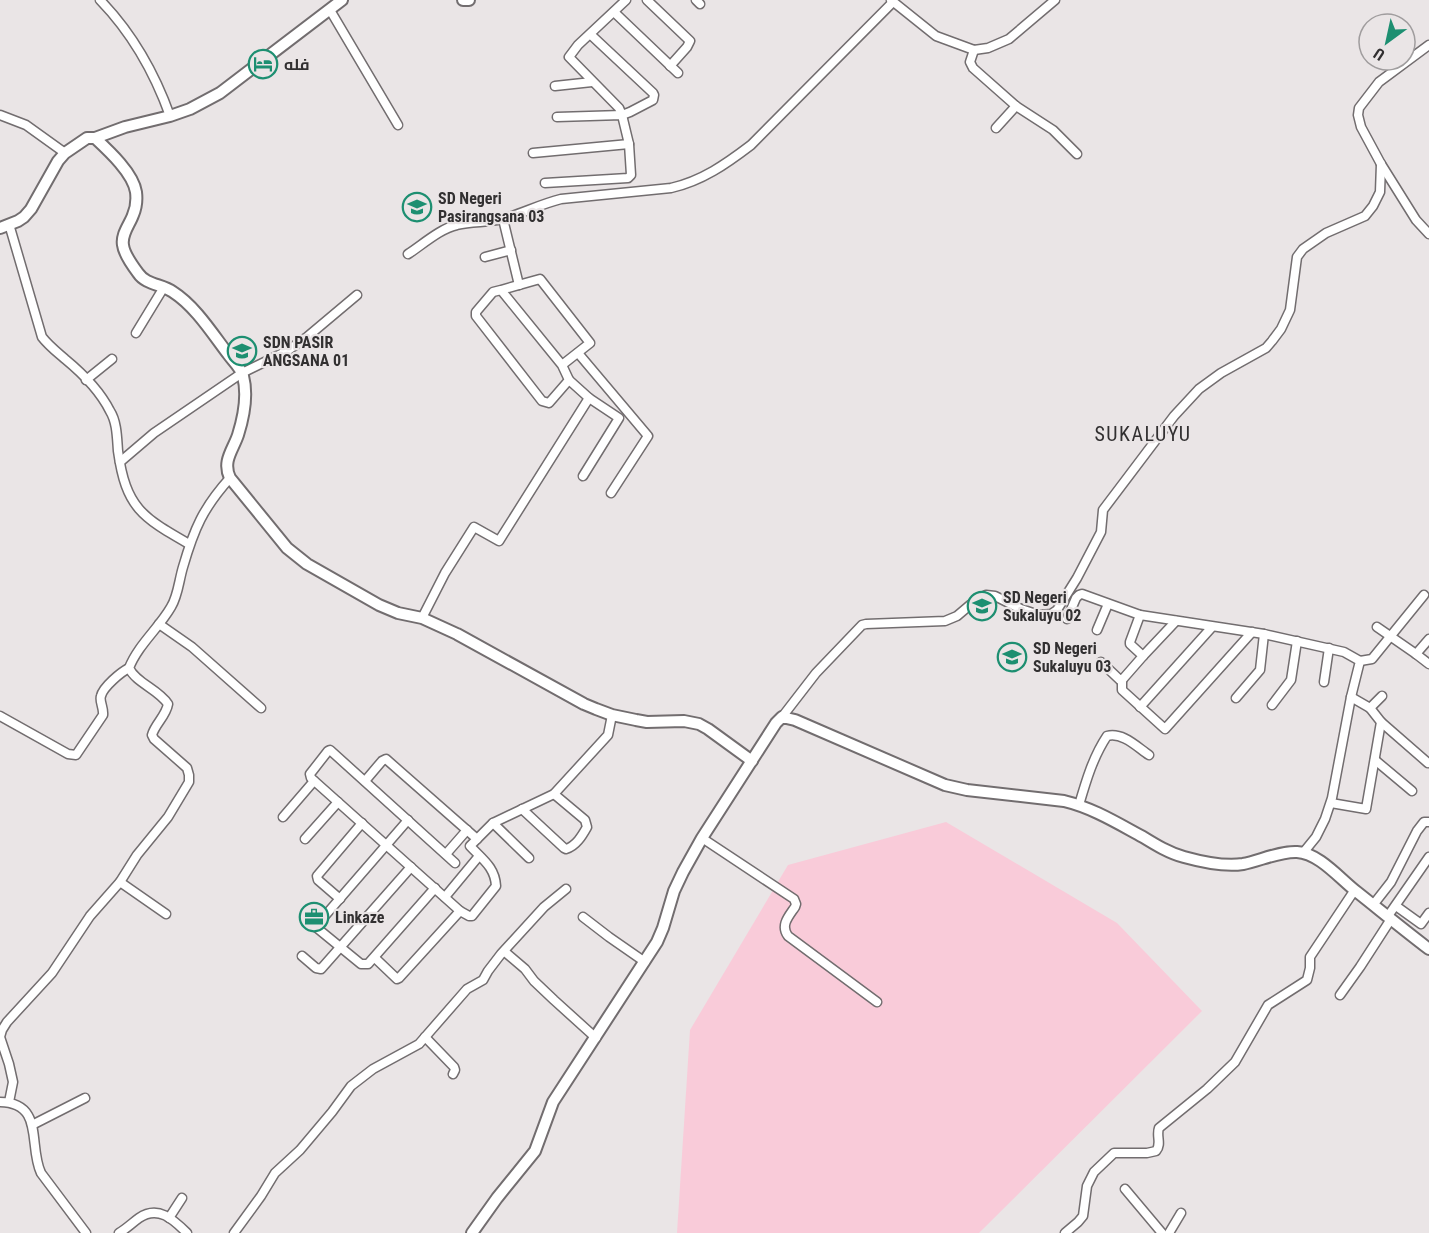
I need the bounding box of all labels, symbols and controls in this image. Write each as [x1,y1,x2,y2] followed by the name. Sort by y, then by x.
[1357,12,1417,72] north arrow
[1370,44,1388,65] text: U
[247,48,279,80] hotel icon: فله
[284,55,310,74] place label: فله
[438,189,544,226] place label: SD Negeri Pasirangsana 03
[401,191,433,223] school or university icon: SD Negeri Pasirangsana 03
[263,333,349,370] place label: SDN PASIR ANGSANA 01
[226,335,258,367] school or university icon: SDN PASIR ANGSANA 01
[1094,422,1192,446] district label: SUKALUYU
[1003,588,1081,625] place label: SD Negeri Sukaluyu 02
[966,590,998,622] school or university icon: SD Negeri Sukaluyu 02
[1033,639,1111,676] place label: SD Negeri Sukaluyu 03
[996,641,1028,673] school or university icon: SD Negeri Sukaluyu 03
[298,901,330,933] office icon: Linkaze
[335,908,385,927] place label: Linkaze

